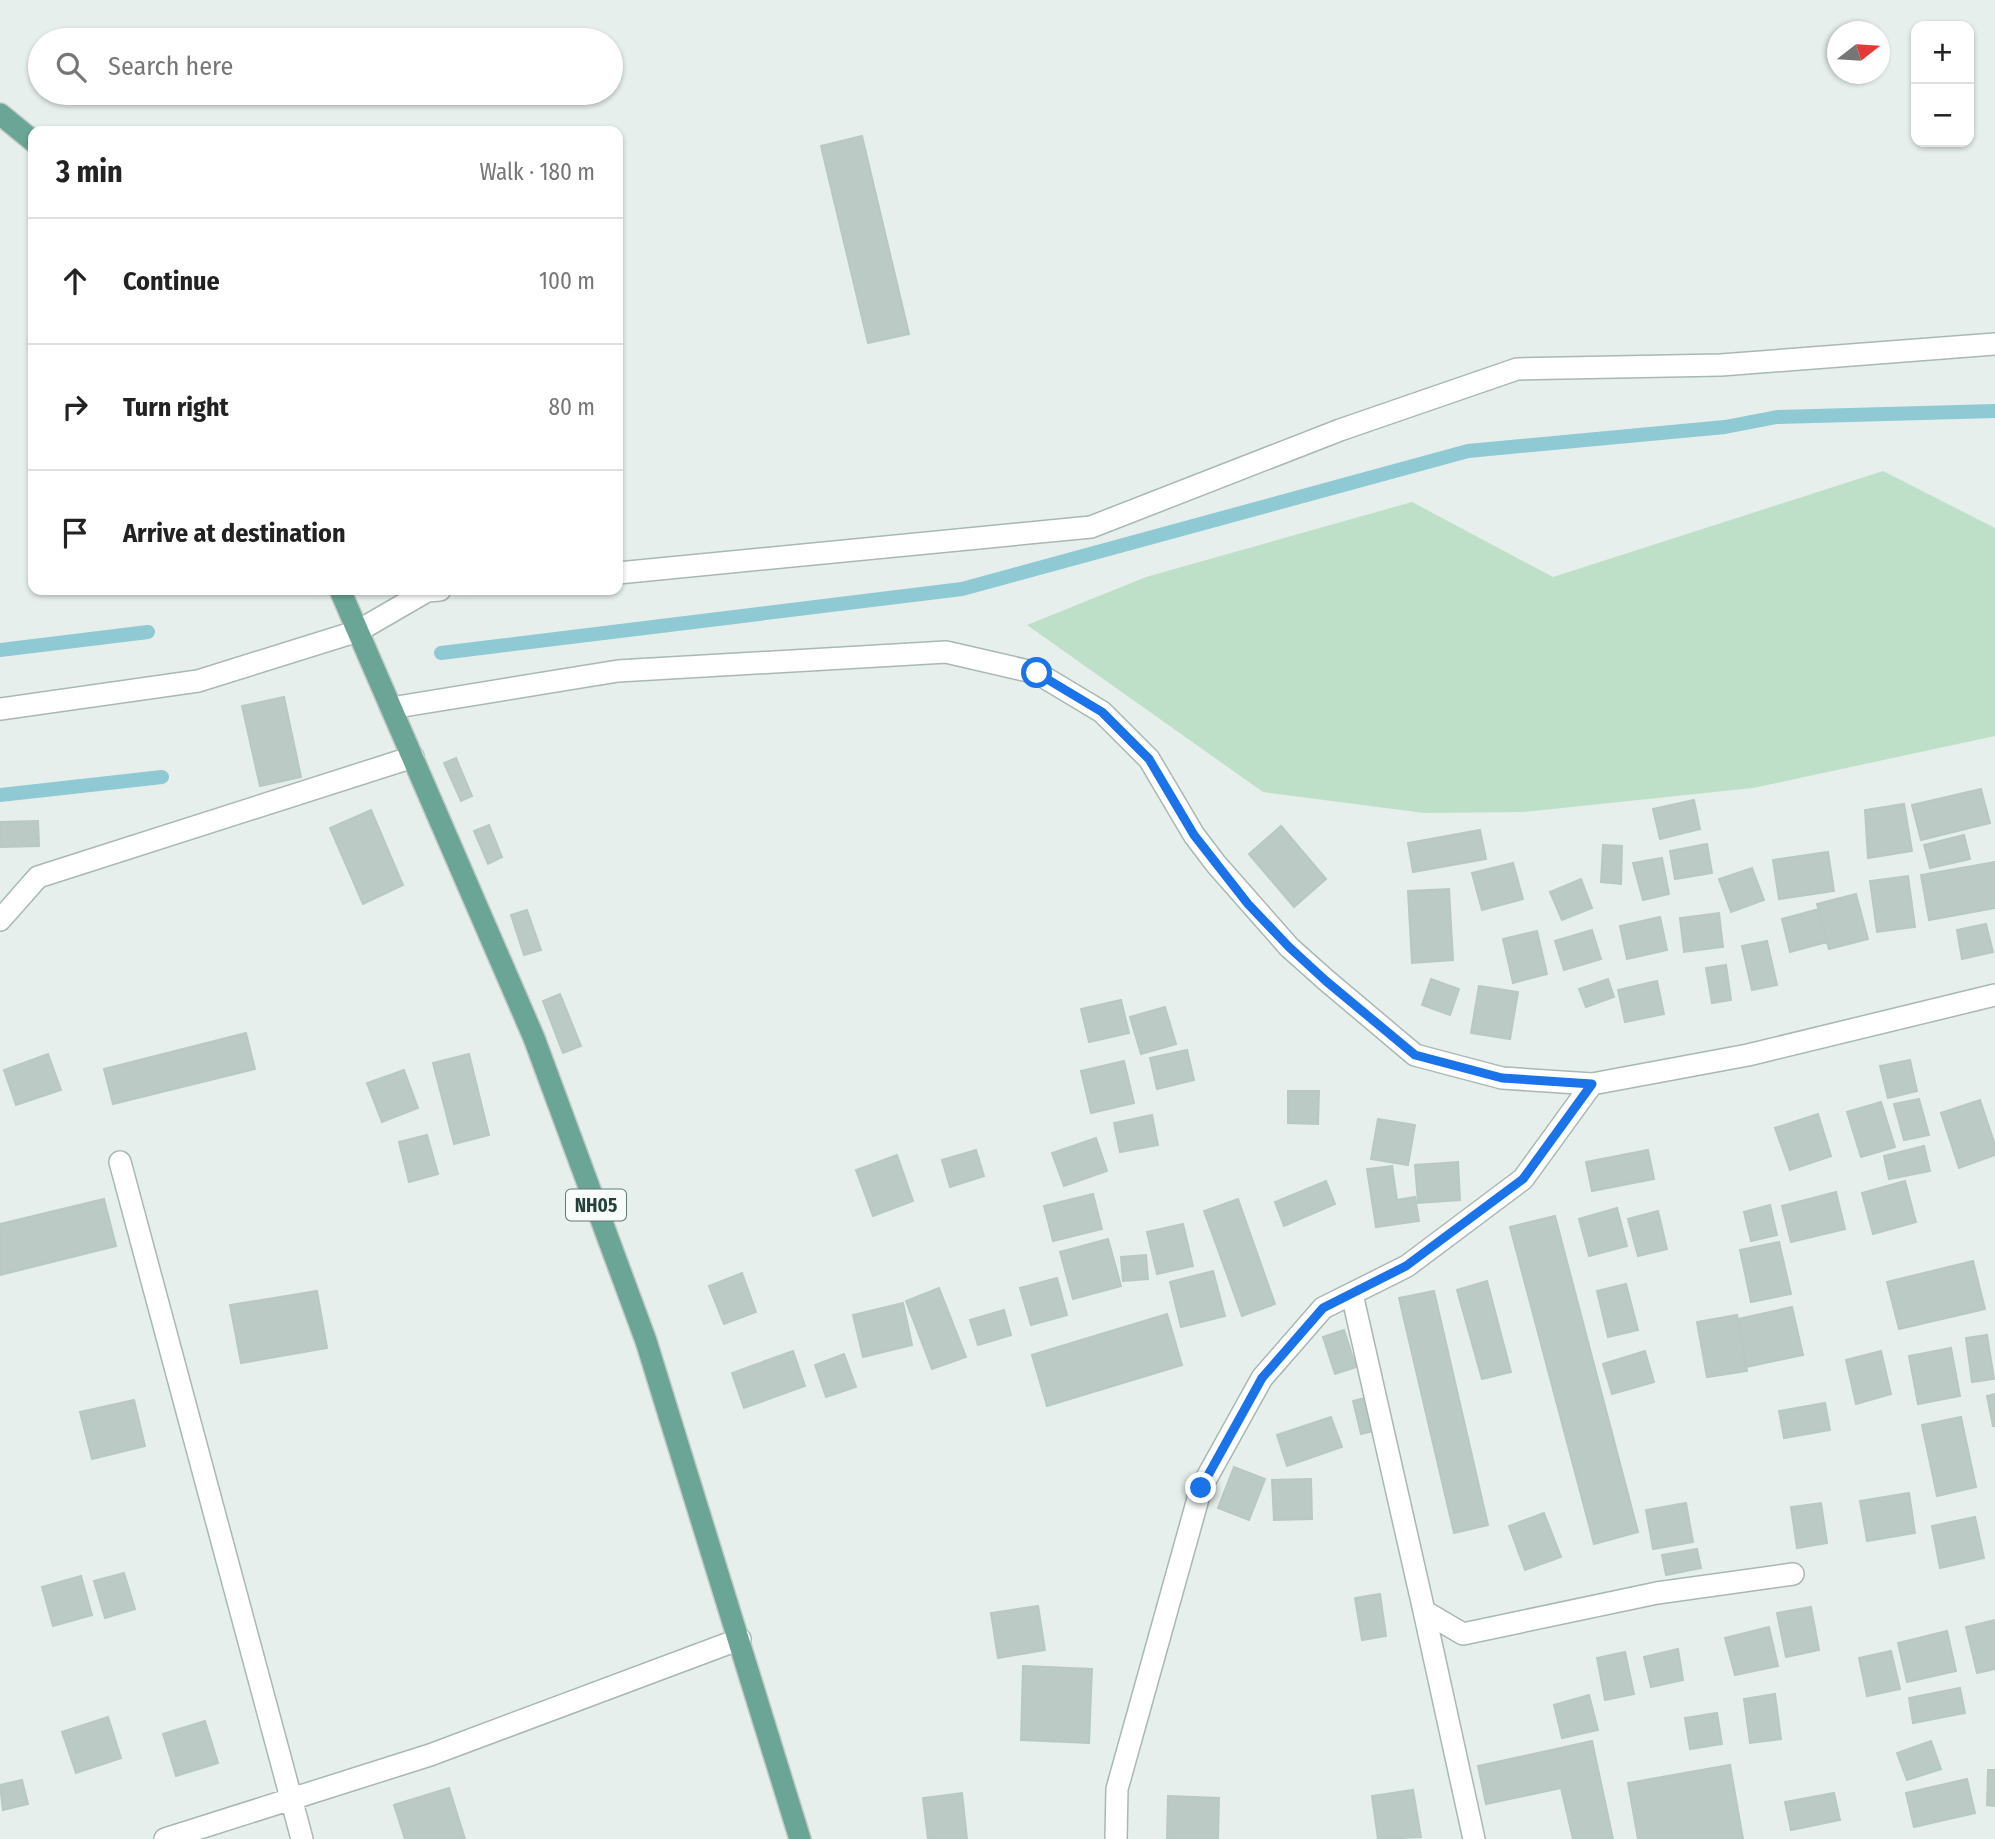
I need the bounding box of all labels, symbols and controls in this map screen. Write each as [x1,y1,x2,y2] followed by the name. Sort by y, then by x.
[1827,21,1890,84] north arrow
[1911,21,1974,147] map controls
[1911,21,1974,84] button: +
[28,28,623,105] search box
[52,48,90,86] icon: search
[108,51,233,82] text: Search here
[1911,84,1974,147] button: −
[56,154,123,190] text: 3 min
[479,158,595,186] text: Walk · 180 m
[56,262,94,300] icon: ahead
[123,266,220,297] text: Continue
[539,267,595,295] text: 100 m
[56,388,94,426] icon: right
[123,392,229,423] text: Turn right
[548,393,595,421] text: 80 m
[56,514,94,552] icon: arrive
[123,518,346,549] text: Arrive at destination
[1021,657,1052,688] route start
[566,1190,626,1220] road number: NH05
[1185,1472,1216,1503] route end

